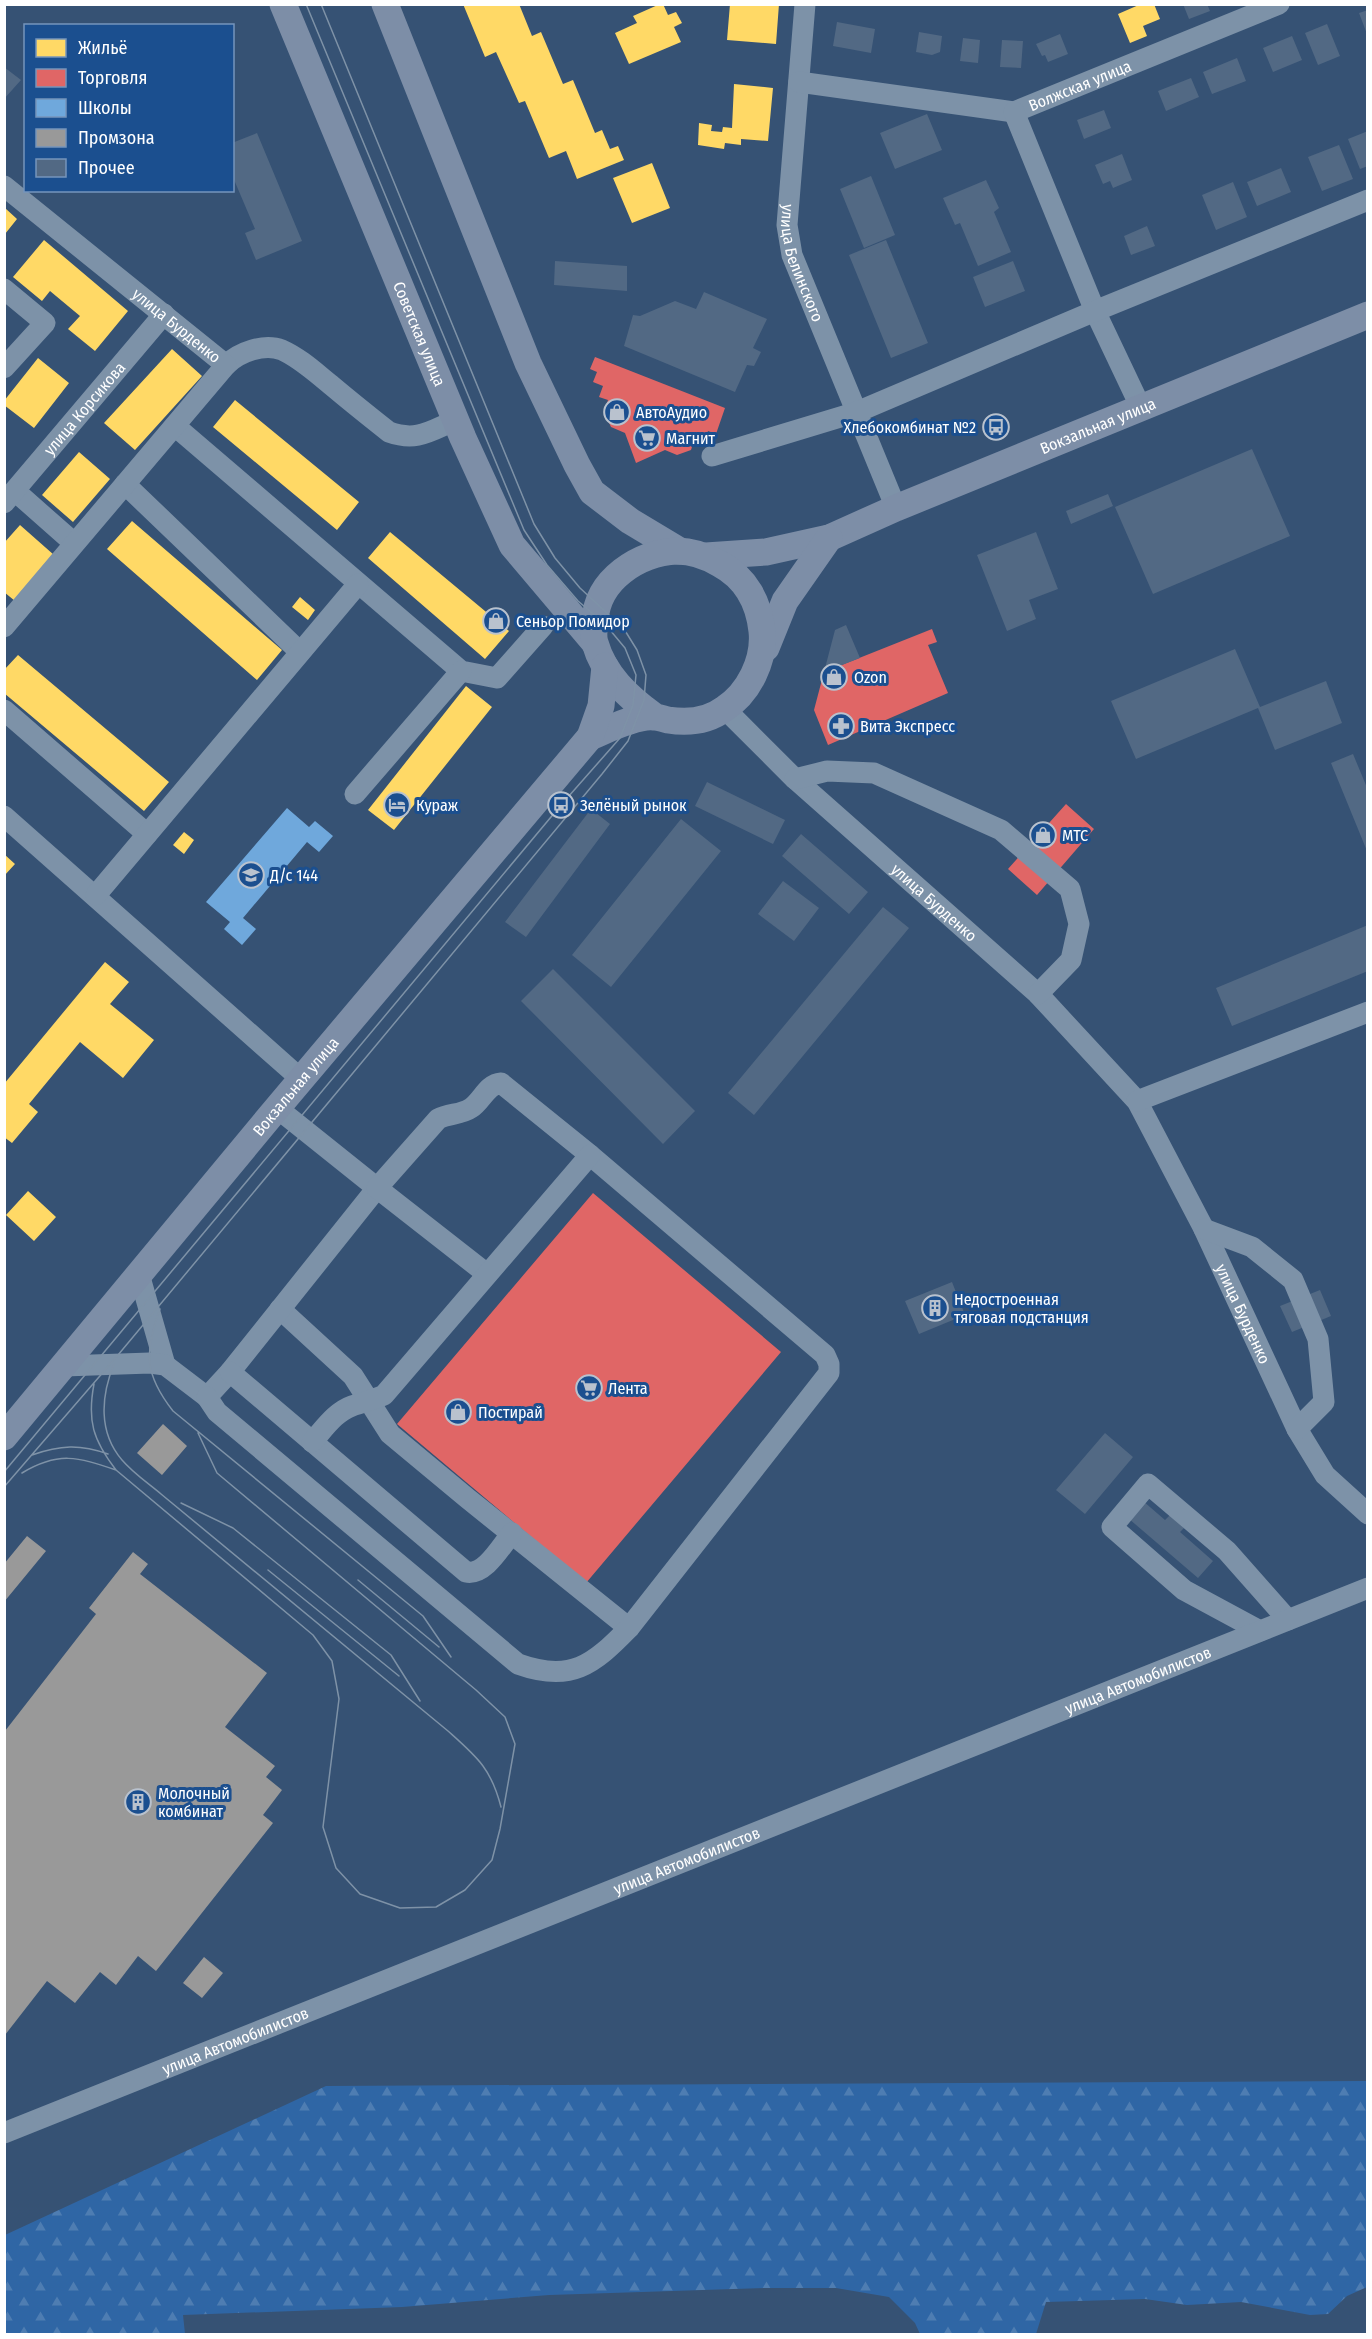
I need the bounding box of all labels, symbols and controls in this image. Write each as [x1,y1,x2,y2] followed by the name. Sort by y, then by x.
[24,24,234,192] legend
[78,37,128,59] text: Жильё
[1026,56,1134,115] street label: Волжская улица
[78,67,147,89] text: Торговля
[78,97,132,119] text: Школы
[78,127,155,149] text: Промзона
[78,157,135,179] text: Прочее
[777,203,828,324] street label: улица Белинского
[390,279,450,389] street label: Советская улица
[129,284,225,367] street label: улица Бурденко
[39,358,129,459] street label: улица Корсикова
[1037,393,1159,458] street label: Вокзальная улица
[602,397,632,427] shop icon: АвтоАудио
[636,403,707,422] place label: АвтоАудио
[981,412,1011,442] bus stop icon: Хлебокомбинат №2
[843,418,976,437] place label: Хлебокомбинат №2
[632,423,662,453] supermarket icon: Магнит
[666,429,716,448] place label: Магнит
[481,606,511,636] shop icon: Сеньор Помидор
[516,612,630,631] place label: Сеньор Помидор
[819,662,849,692] shop icon: Ozon
[854,668,887,687] place label: Ozon
[826,711,856,741] pharmacy icon: Вита Экспресс
[860,717,955,736] place label: Вита Экспресс
[382,790,412,820] hotel icon: Кураж
[546,790,576,820] bus stop icon: Зелёный рынок
[416,796,459,815] place label: Кураж
[580,796,687,815] place label: Зелёный рынок
[1028,820,1058,850] shop icon: МТС
[1062,826,1088,845] place label: МТС
[888,859,981,945] street label: улица Бурденко
[236,860,266,890] school or university icon: Д/с 144
[269,866,318,885] place label: Д/с 144
[248,1033,342,1140] street label: Вокзальная улица
[1212,1261,1275,1367] street label: улица Бурденко
[954,1290,1089,1327] place label: Недостроенная тяговая подстанция
[920,1293,950,1323] building icon: Недостроенная тяговая подстанция
[574,1373,604,1403] supermarket icon: Лента
[608,1379,648,1398] place label: Лента
[443,1397,473,1427] shop icon: Постирай
[478,1403,543,1422] place label: Постирай
[1062,1642,1214,1718] street label: улица Автомобилистов
[158,1784,230,1821] place label: Молочный комбинат
[123,1787,153,1817] building icon: Молочный комбинат
[611,1823,762,1898] street label: улица Автомобилистов
[159,2003,311,2078] street label: улица Автомобилистов

